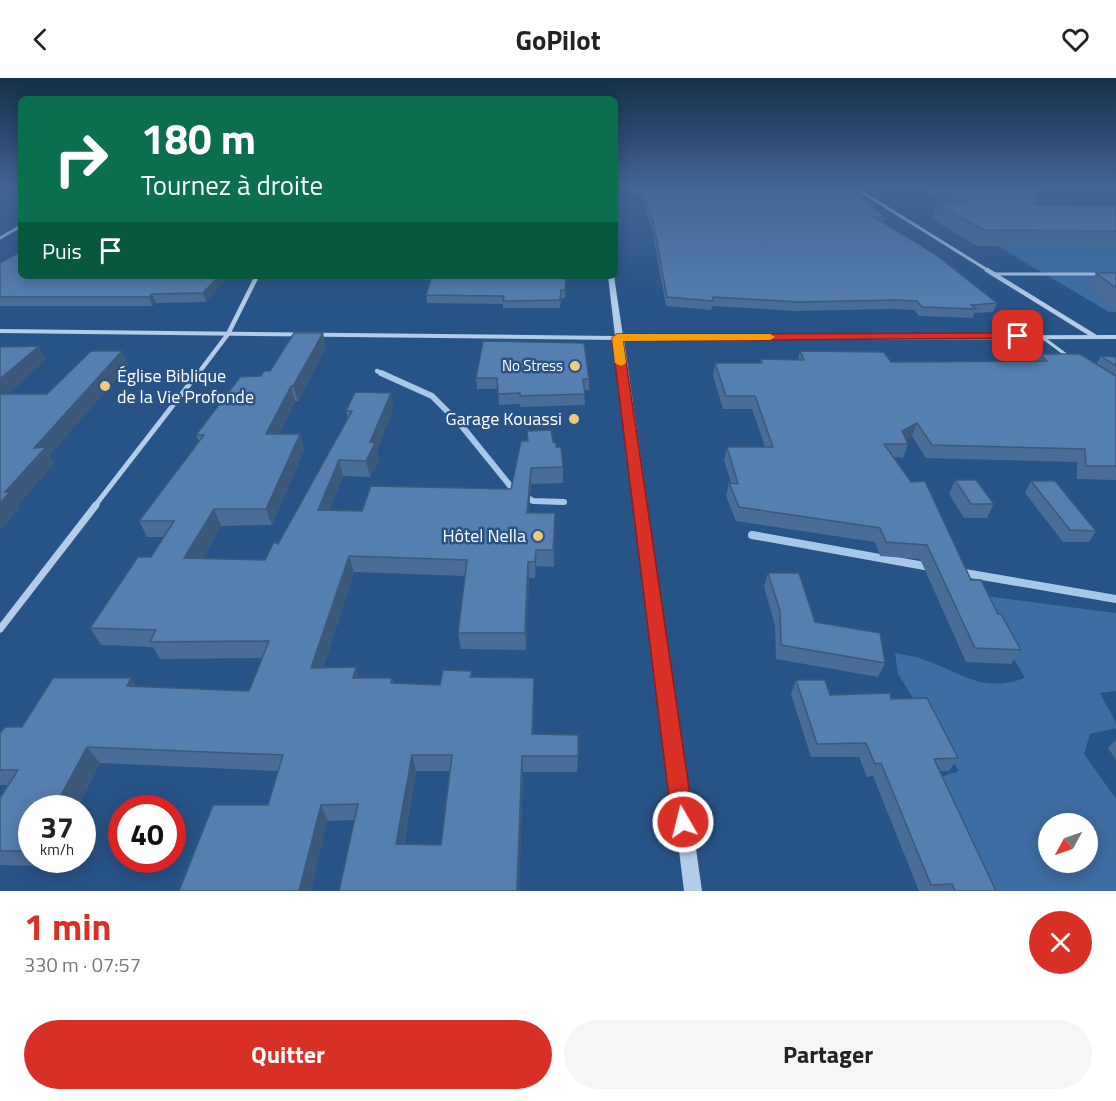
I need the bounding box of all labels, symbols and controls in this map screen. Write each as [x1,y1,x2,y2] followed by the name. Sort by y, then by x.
[515,19,601,60] text: GoPilot
[24,23,57,56] icon: back
[1059,23,1092,56] icon: heart
[141,106,256,170] text: 180 m
[42,120,120,198] icon: right
[141,164,323,205] text: Tournez à droite
[42,234,82,268] text: Puis
[94,234,127,267] icon: arrive
[992,310,1043,361] pin
[1001,319,1034,352] icon: arrive
[502,354,563,377] place label: No Stress
[568,359,582,373] marker: No Stress
[117,362,254,410] place label: Église Biblique de la Vie Profonde
[98,379,112,393] marker: Église Biblique de la Vie Profonde
[446,405,562,432] place label: Garage Kouassi
[567,412,581,426] marker: Garage Kouassi
[442,522,526,549] place label: Hôtel Nella
[531,529,545,543] marker: Hôtel Nella
[651,790,715,854] position arrow
[108,795,186,873] speed limit sign: 40
[40,804,74,850] text: 37
[1038,813,1098,873] north arrow
[1038,813,1098,873] map controls
[40,838,74,861] text: km/h
[24,899,111,954] text: 1 min
[1029,911,1092,974] button: close
[24,949,141,980] text: 330 m · 07:57
[24,1020,552,1089] button: Quitter
[564,1020,1092,1089] button: Partager

